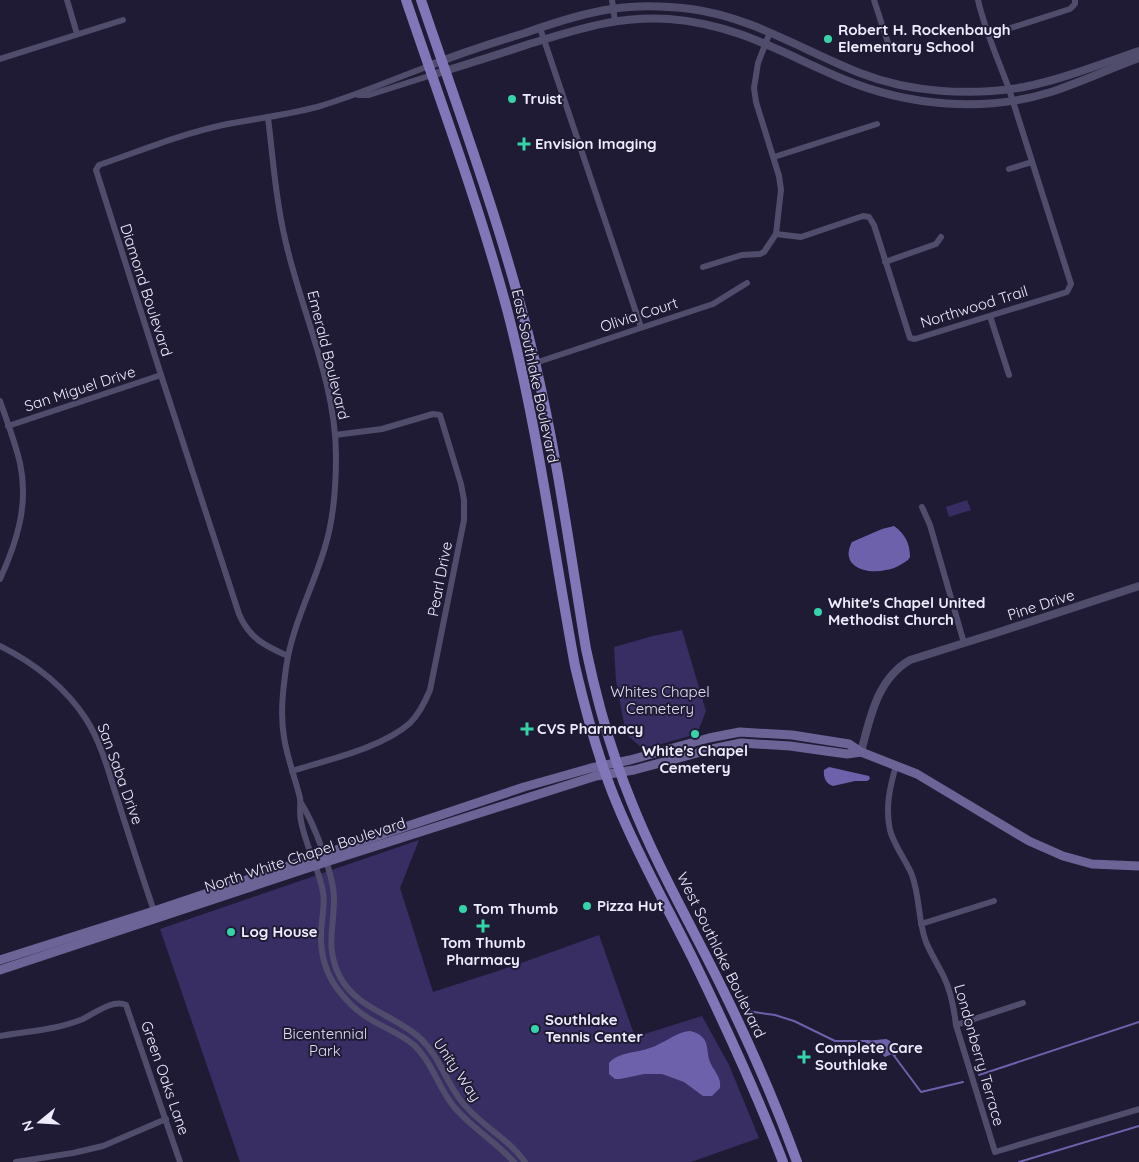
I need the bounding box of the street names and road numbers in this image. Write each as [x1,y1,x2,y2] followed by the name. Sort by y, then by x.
[116,221,177,359] street label: Diamond Boulevard
[918,281,1030,332] street label: Northwood Trail
[508,287,563,464] street label: East Southlake Boulevard
[303,288,354,421] street label: Emerald Boulevard
[598,293,680,336] street label: Olivia Court
[22,362,138,415] street label: San Miguel Drive
[423,540,456,618] street label: Pearl Drive
[1005,585,1077,624] street label: Pine Drive
[93,721,148,827] street label: San Saba Drive
[202,813,408,896] street label: North White Chapel Boulevard
[673,869,770,1041] street label: West Southlake Boulevard
[950,982,1009,1128] street label: Londonberry Terrace
[137,1018,194,1137] street label: Green Oaks Lane
[429,1034,485,1105] street label: Unity Way

